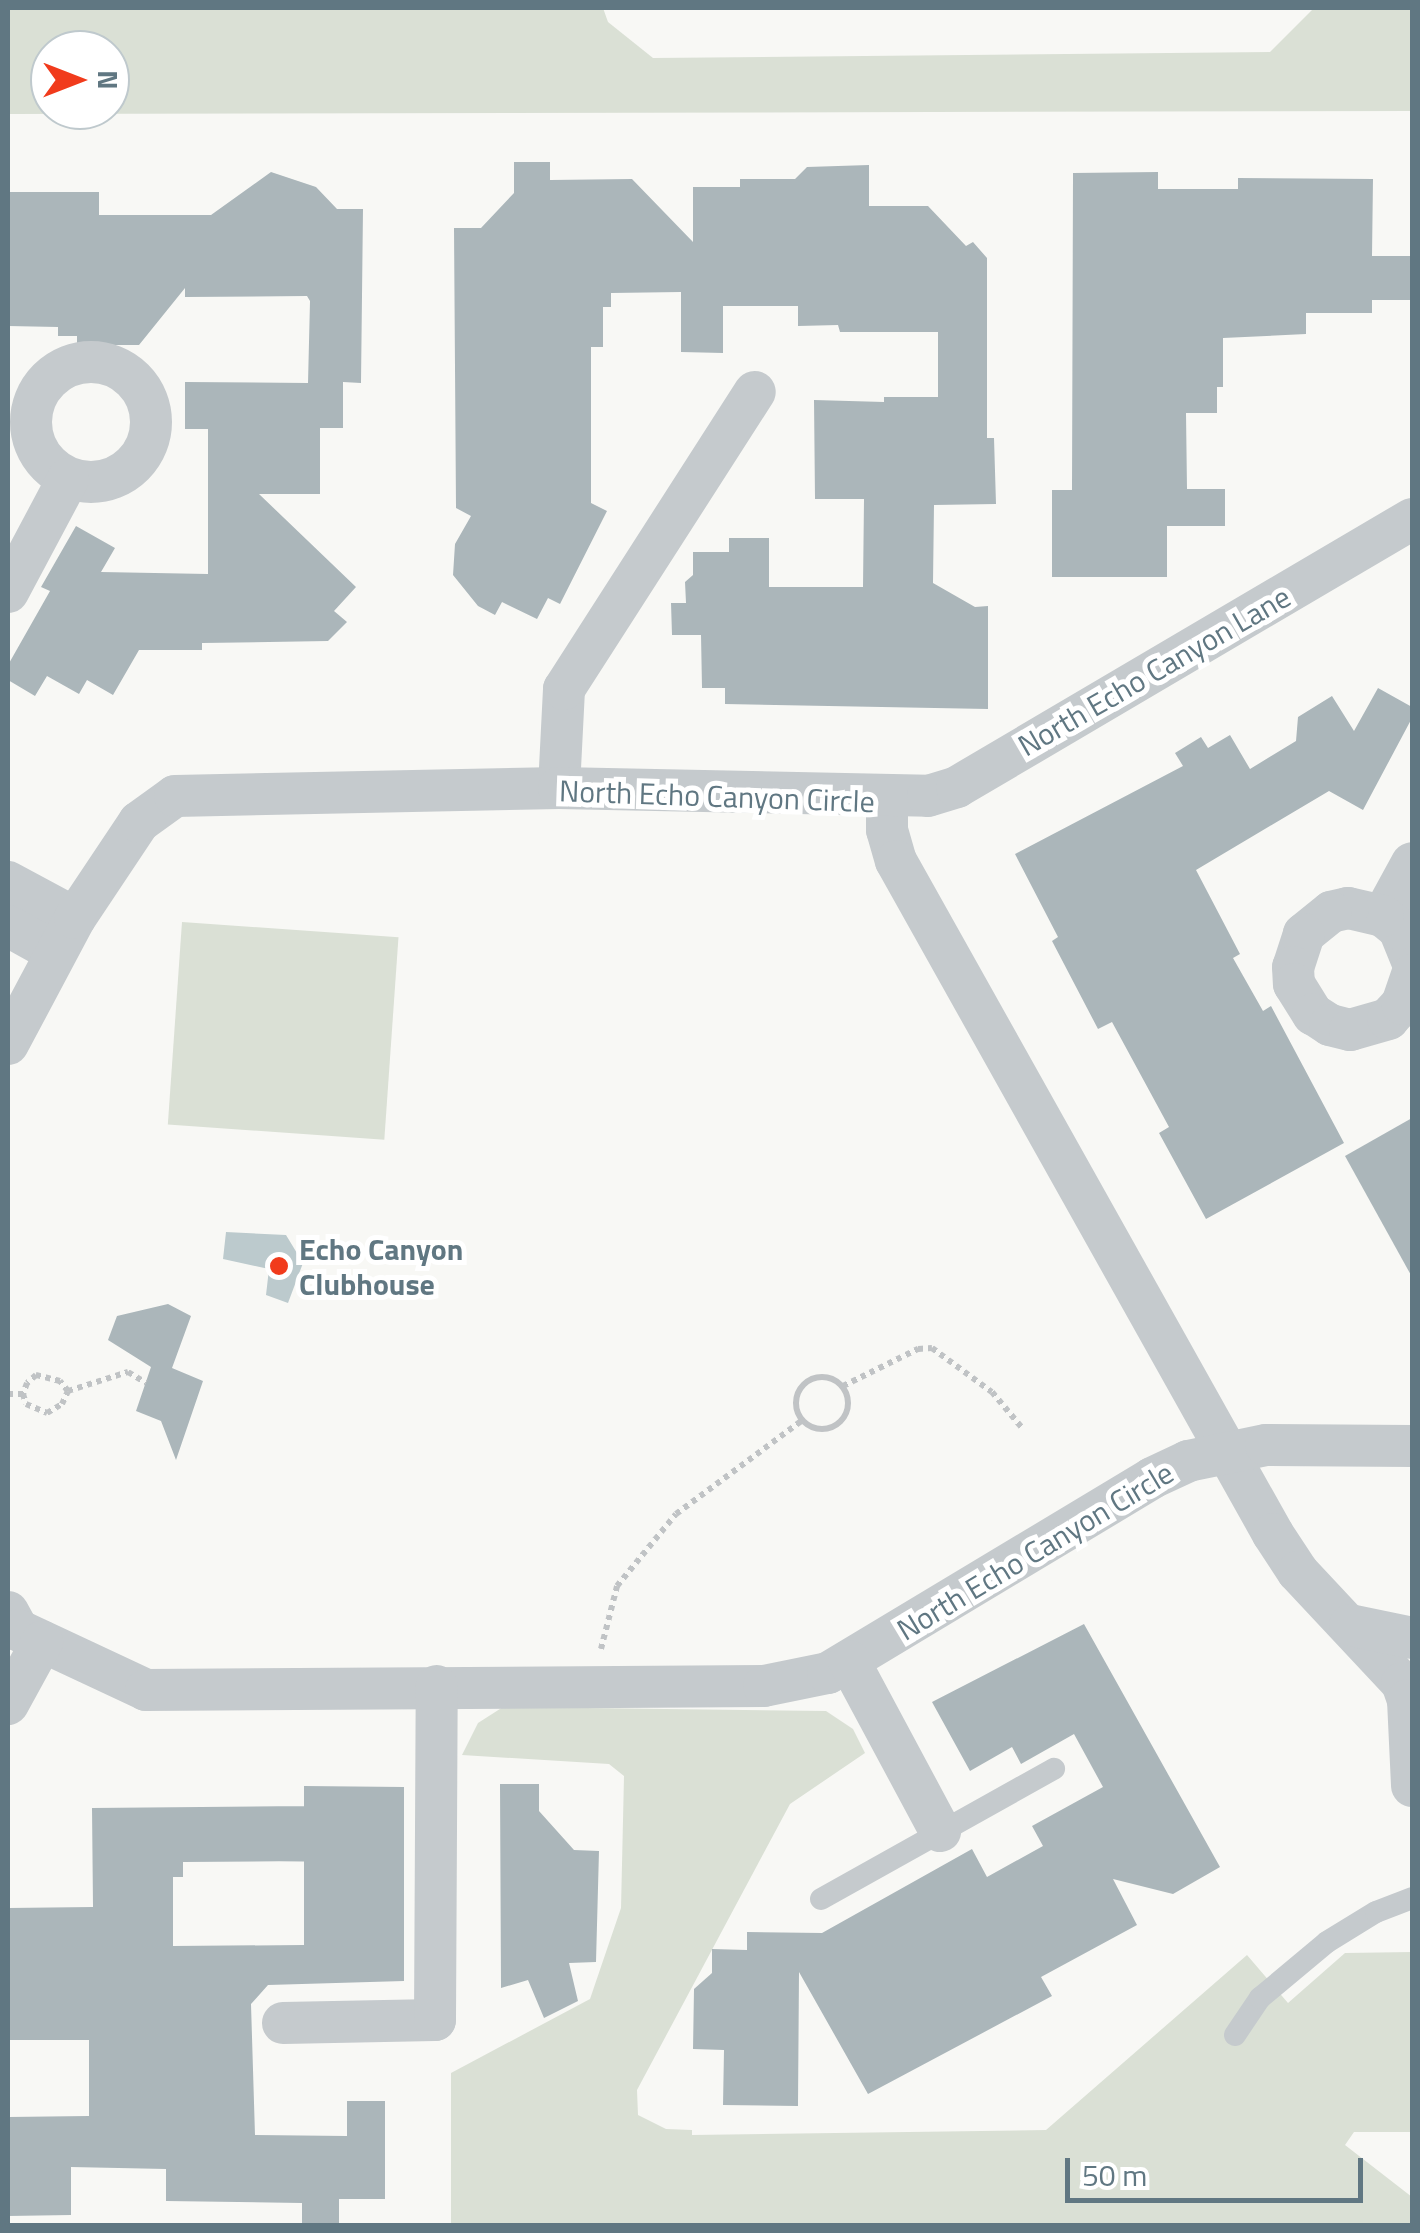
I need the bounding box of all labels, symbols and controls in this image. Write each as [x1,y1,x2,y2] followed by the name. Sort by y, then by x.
[30,30,130,130] north arrow
[87,70,130,90] text: N
[1012,578,1296,764] street label: North Echo Canyon Lane
[559,773,875,819] street label: North Echo Canyon Circle
[299,1231,463,1302] place label: Echo Canyon Clubhouse
[268,1255,290,1277] marker: Echo Canyon Clubhouse
[890,1454,1180,1648] street label: North Echo Canyon Circle
[1070,2138,1368,2200] scale bar
[1082,2152,1147,2198] text: 50 m

